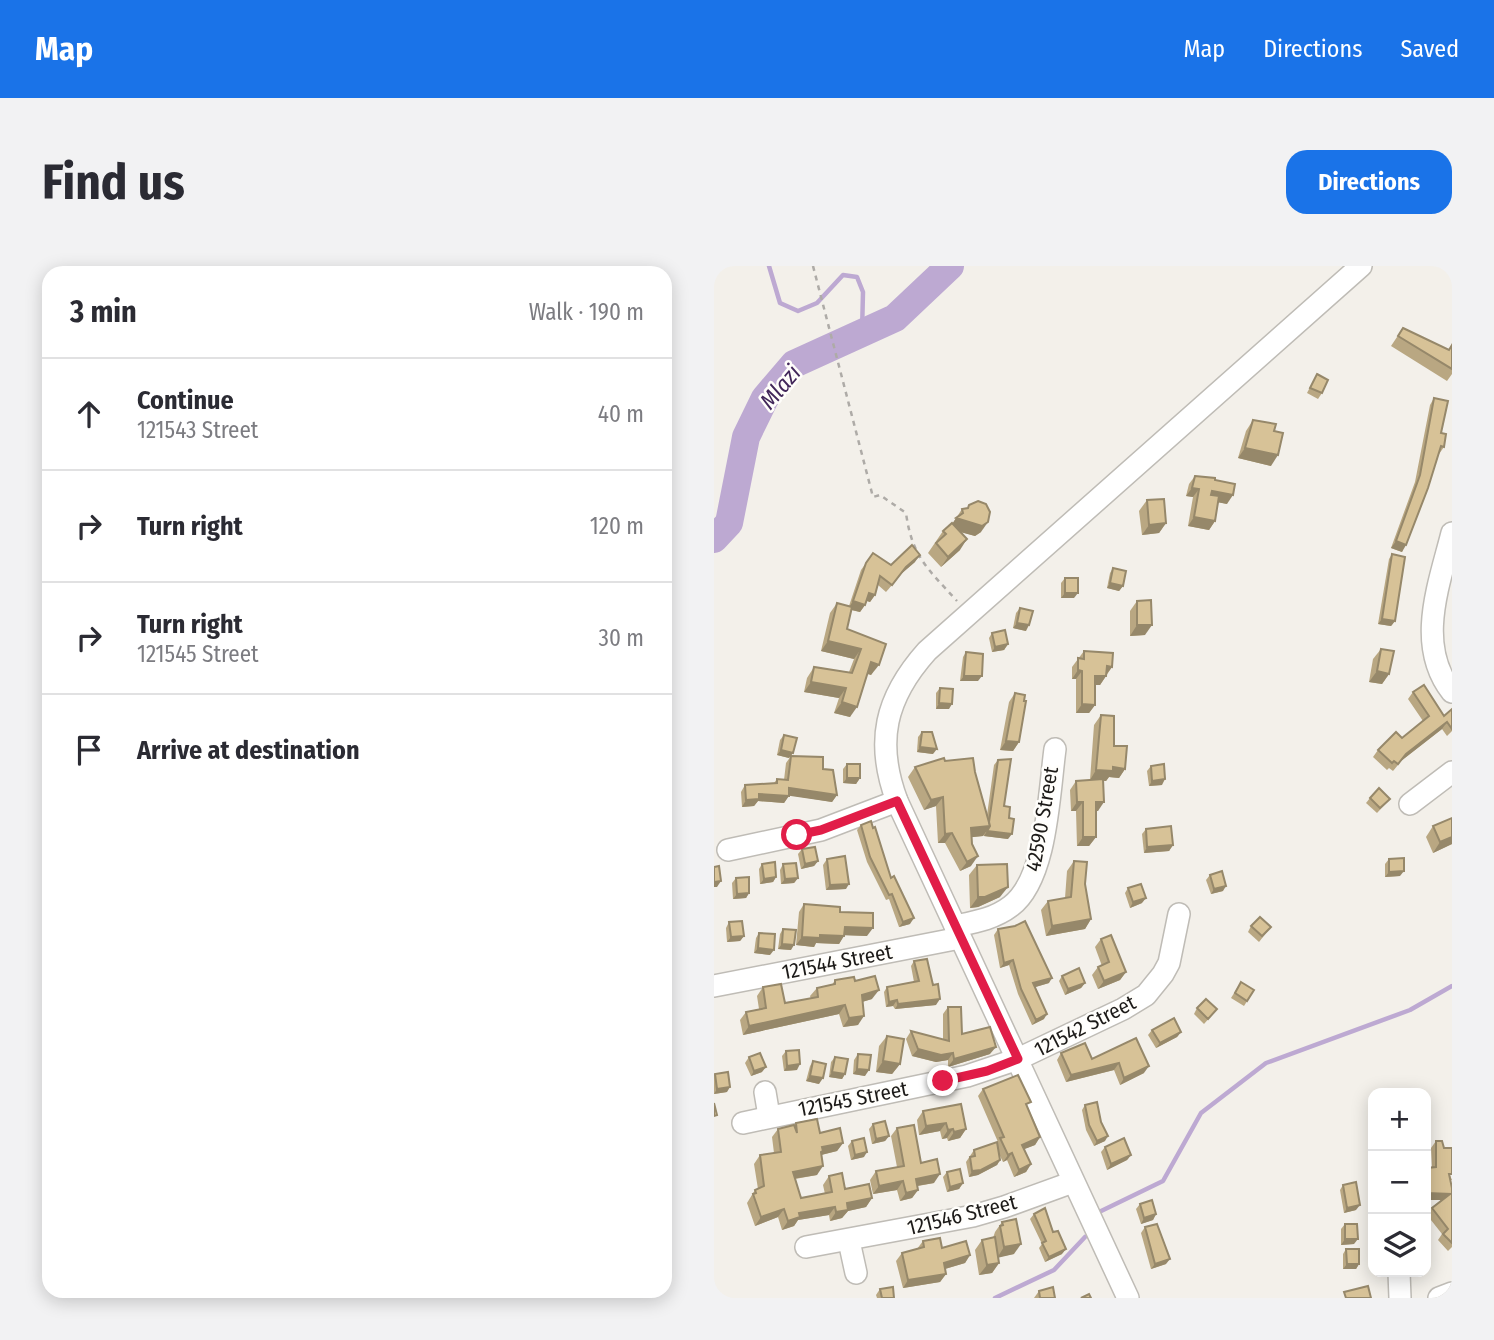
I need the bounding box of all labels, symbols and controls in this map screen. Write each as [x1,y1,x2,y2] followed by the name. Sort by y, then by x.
[35,29,93,69] text: Map
[1184,35,1225,63] text: Map
[1263,35,1362,63] text: Directions
[1400,35,1459,63] text: Saved
[1286,150,1452,214] button: Directions
[42,153,185,212] text: Find us
[70,294,137,330] text: 3 min
[529,298,644,326] text: Walk · 190 m
[754,359,807,415] water label: Mlazi
[137,385,234,416] text: Continue
[70,395,108,433] icon: ahead
[598,400,644,428] text: 40 m
[137,416,258,444] text: 121543 Street
[70,507,108,545] icon: right
[137,511,243,542] text: Turn right
[590,512,644,540] text: 120 m
[137,609,243,640] text: Turn right
[70,619,108,657] icon: right
[599,624,644,652] text: 30 m
[137,640,259,668] text: 121545 Street
[70,731,108,769] icon: arrive
[137,735,360,766] text: Arrive at destination
[1020,764,1064,874] street label: 42590 Street
[781,819,812,850] route start
[780,939,894,985] street label: 121544 Street
[1030,989,1140,1063] street label: 121542 Street
[927,1065,958,1096] route end
[796,1076,910,1122] street label: 121545 Street
[1368,1088,1431,1277] map controls
[1368,1088,1431,1151] button: +
[1368,1151,1431,1214] button: −
[905,1189,1020,1241] street label: 121546 Street
[1368,1214,1431,1277] button: layers

